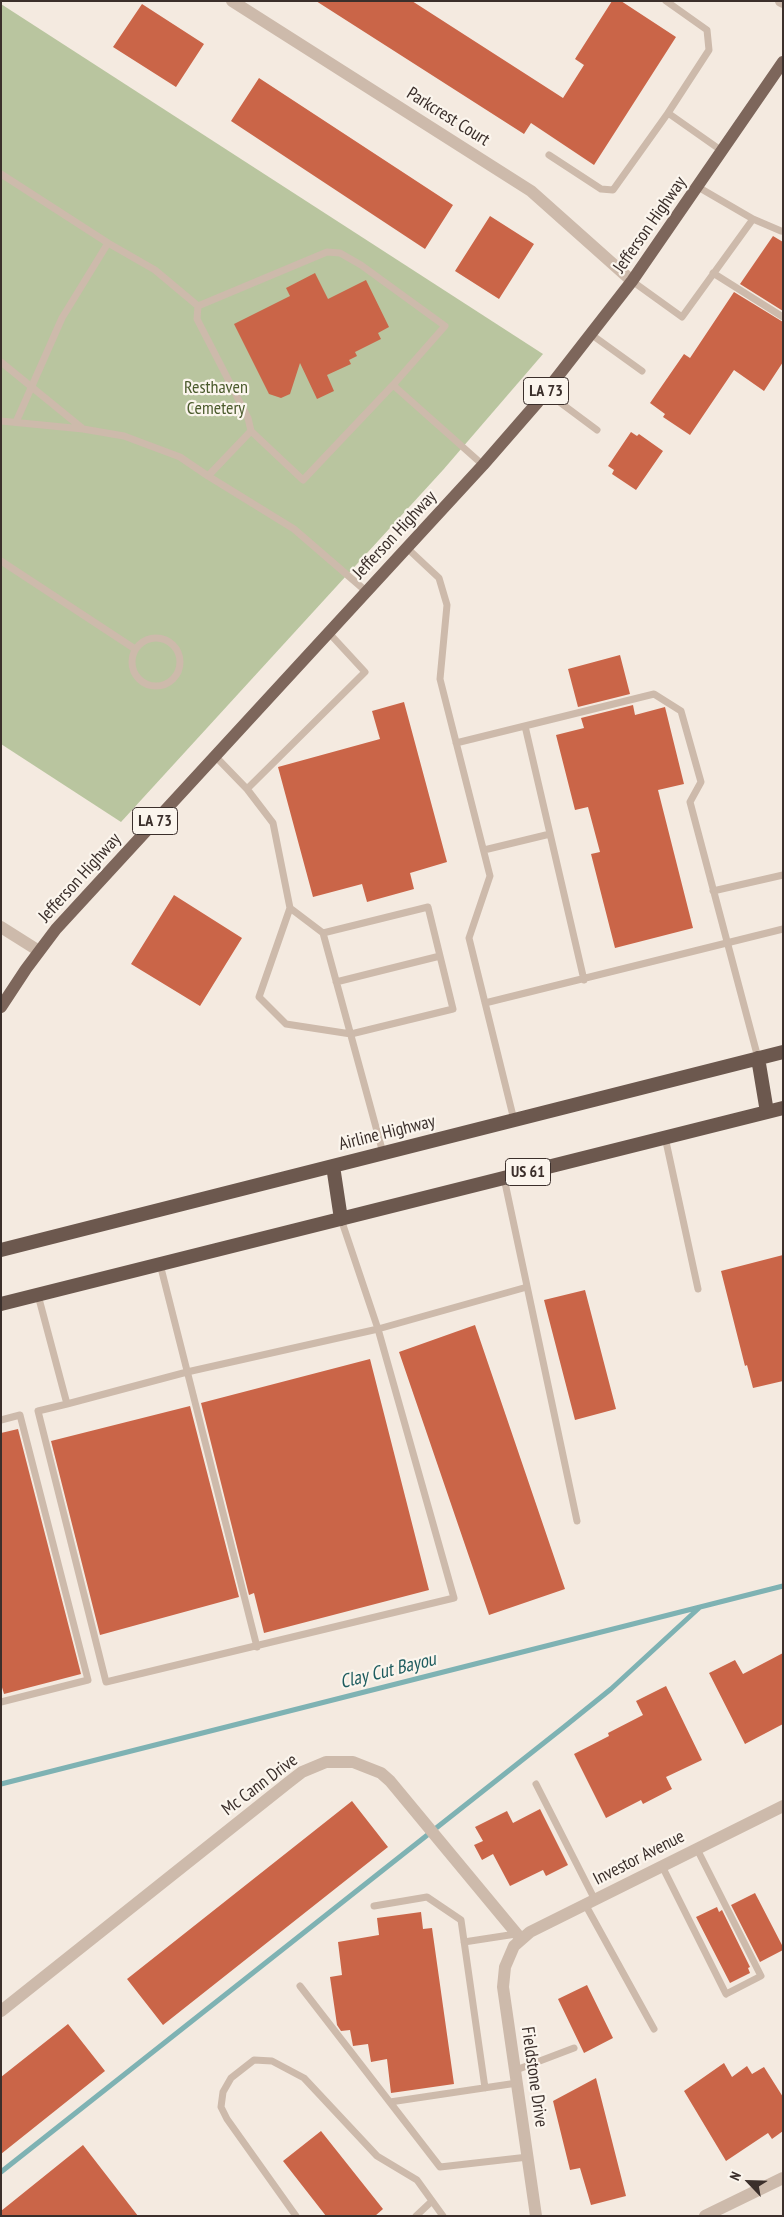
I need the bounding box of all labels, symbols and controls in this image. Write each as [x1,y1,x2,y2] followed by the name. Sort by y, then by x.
[402,83,494,151] street label: Parkcrest Court
[609,173,691,277] street label: Jefferson Highway
[184,377,248,419] park label: Resthaven Cemetery
[524,378,568,404] road number: LA 73
[349,486,441,584] street label: Jefferson Highway
[132,808,178,834] road number: LA 73
[34,829,126,927] street label: Jefferson Highway
[337,1111,437,1155] street label: Airline Highway
[506,1158,550,1186] road number: US 61
[338,1648,438,1694] water label: Clay Cut Bayou
[218,1750,302,1820] street label: Mc Cann Drive
[590,1826,688,1890] street label: Investor Avenue
[516,2025,552,2129] street label: Fieldstone Drive
[724,2157,774,2207] north arrow
[726,2169,745,2183] text: N

